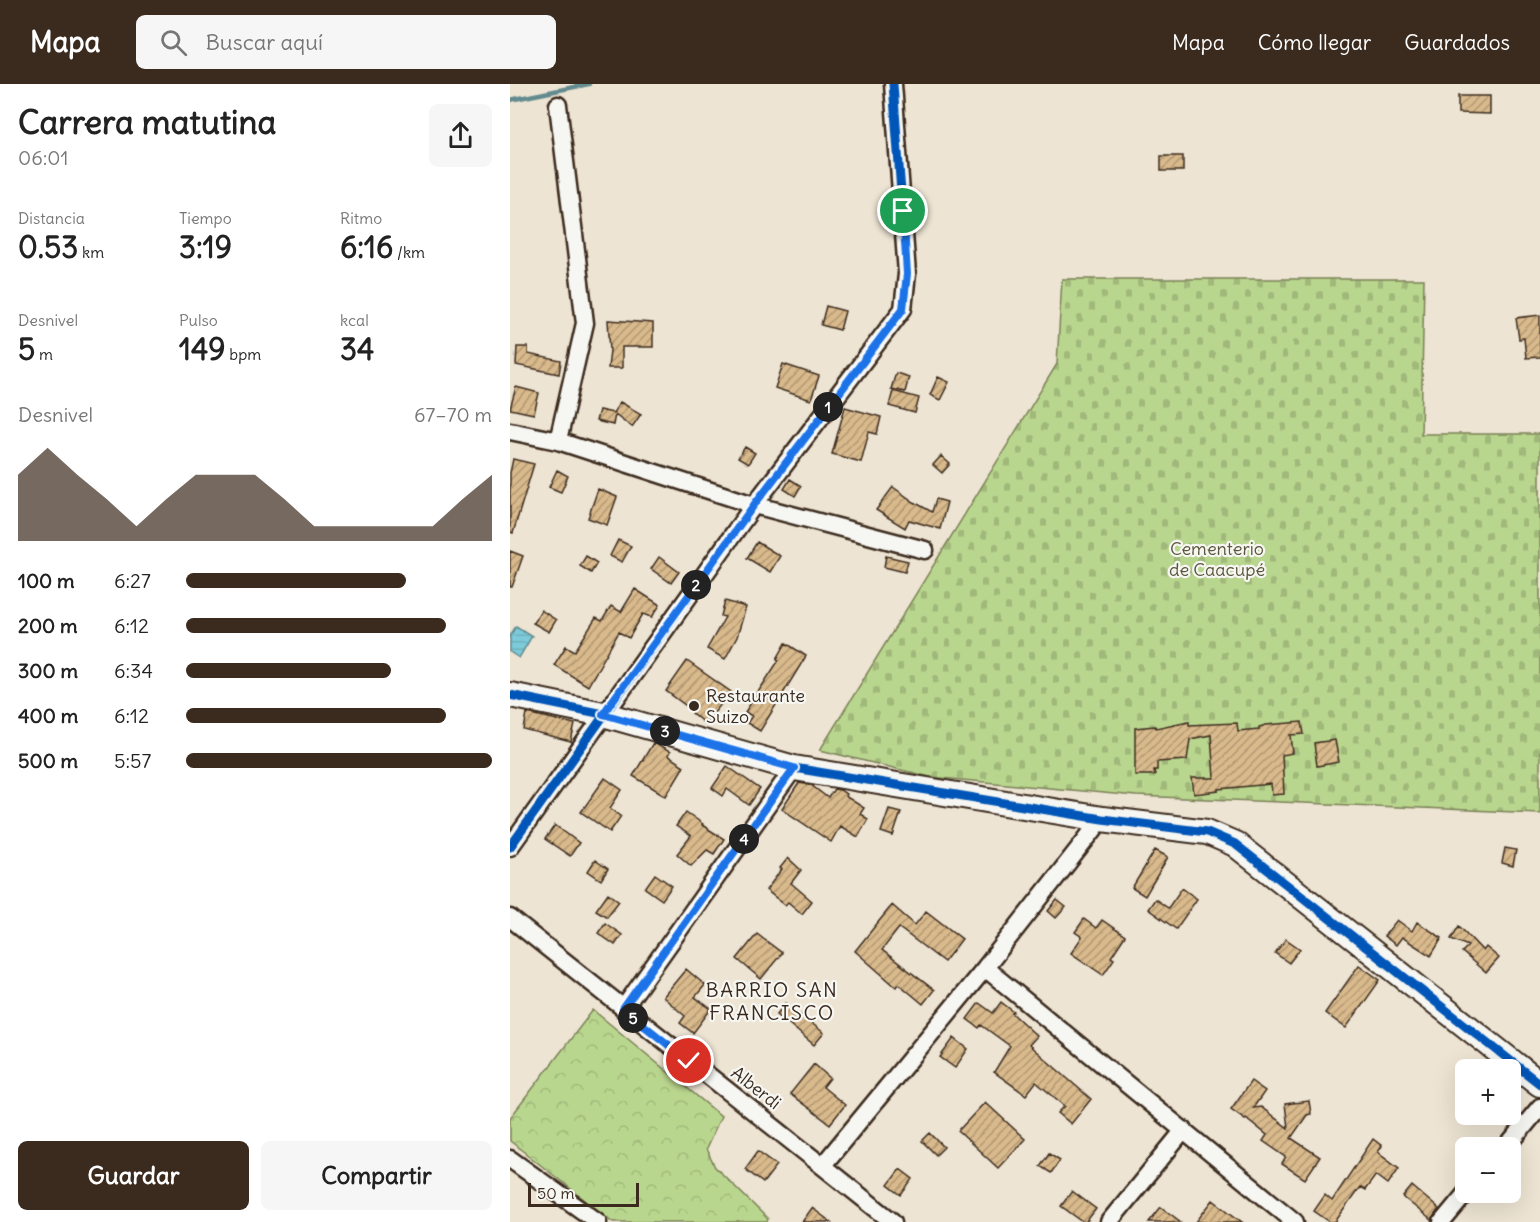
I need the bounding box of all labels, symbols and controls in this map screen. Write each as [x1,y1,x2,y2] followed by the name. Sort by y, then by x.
[136,15,556,69] search box
[30,24,100,60] text: Mapa
[157,26,190,59] icon: search
[205,28,323,56] text: Buscar aquí
[1172,29,1225,56] text: Mapa
[1258,29,1371,56] text: Cómo llegar
[1404,29,1510,56] text: Guardados
[18,101,276,143] text: Carrera matutina
[429,104,492,167] button: share
[18,145,68,170] text: 06:01
[877,185,928,236] pin
[886,194,919,227] icon: arrive
[18,208,85,228] text: Distancia
[179,208,232,228] text: Tiempo
[340,208,382,228] text: Ritmo
[18,228,78,266] text: 0.53
[179,228,232,266] text: 3:19
[340,228,393,266] text: 6:16
[78,242,104,262] text: km
[393,242,425,262] text: /km
[18,310,78,330] text: Desnivel
[179,310,218,330] text: Pulso
[340,310,369,330] text: kcal
[18,330,35,368] text: 5
[179,330,226,368] text: 149
[340,330,374,368] text: 34
[35,344,53,364] text: m
[226,344,261,364] text: bpm
[813,392,843,422] pin: 1
[825,397,831,417] text: 1
[18,402,93,427] text: Desnivel
[414,402,492,427] text: 67–70 m
[1169,537,1265,581] park label: Cementerio de Caacupé
[18,568,75,593] text: 100 m
[114,568,151,593] text: 6:27
[681,570,711,600] pin: 2
[692,575,700,595] text: 2
[18,613,78,638] text: 200 m
[114,613,149,638] text: 6:12
[18,658,78,683] text: 300 m
[114,658,153,683] text: 6:34
[706,684,805,728] place label: Restaurante Suizo
[687,699,701,713] marker: Restaurante Suizo
[18,703,78,728] text: 400 m
[114,703,149,728] text: 6:12
[650,716,680,746] pin: 3
[660,721,670,741] text: 3
[18,748,78,773] text: 500 m
[114,748,151,773] text: 5:57
[729,824,759,854] pin: 4
[739,829,749,849] text: 4
[706,977,838,1025] district label: BARRIO SAN FRANCISCO
[618,1003,648,1033] pin: 5
[628,1008,638,1028] text: 5
[663,1035,714,1086] pin
[672,1044,705,1077] icon: check
[1455,1059,1521,1203] map controls
[1455,1059,1521,1125] button: +
[727,1061,786,1114] street label: Alberdi
[1455,1137,1521,1203] button: −
[18,1141,249,1210] button: Guardar
[261,1141,492,1210] button: Compartir
[528,1180,639,1208] scale bar
[537,1183,575,1203] text: 50 m

